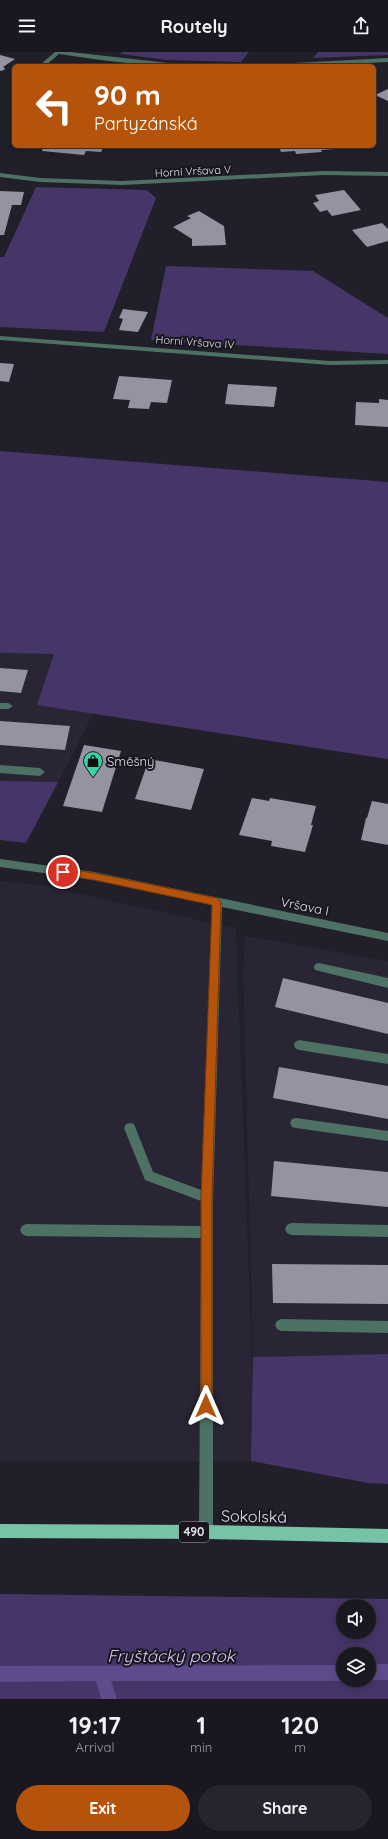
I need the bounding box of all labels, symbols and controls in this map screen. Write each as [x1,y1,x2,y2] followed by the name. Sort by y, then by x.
[16,15,38,37] icon: menu
[160,15,228,38] text: Routely
[350,15,372,37] icon: share
[94,77,161,112] text: 90 m
[28,80,80,132] icon: left
[94,112,198,135] text: Partyzánská
[154,162,232,180] street label: Horní Vršava V
[155,332,235,352] street label: Horní Vršava IV
[82,750,104,778] shop icon: Směšný
[107,753,154,769] place label: Směšný
[46,855,80,889] pin
[52,861,74,883] icon: arrive
[280,893,330,919] street label: Vršava I
[185,1385,227,1427] position arrow
[221,1505,287,1527] street label: Sokolská
[179,1522,209,1542] road number: 490
[336,1599,376,1687] map controls
[336,1599,376,1639] button: sound
[107,1645,237,1666] water label: Fryštácký potok
[336,1647,376,1687] button: layers
[69,1710,121,1740] text: 19:17
[196,1710,206,1740] text: 1
[281,1710,319,1740] text: 120
[76,1739,115,1755] text: Arrival
[190,1739,212,1755] text: min
[294,1739,306,1755] text: m
[16,1785,190,1831] button: Exit
[198,1785,372,1831] button: Share

